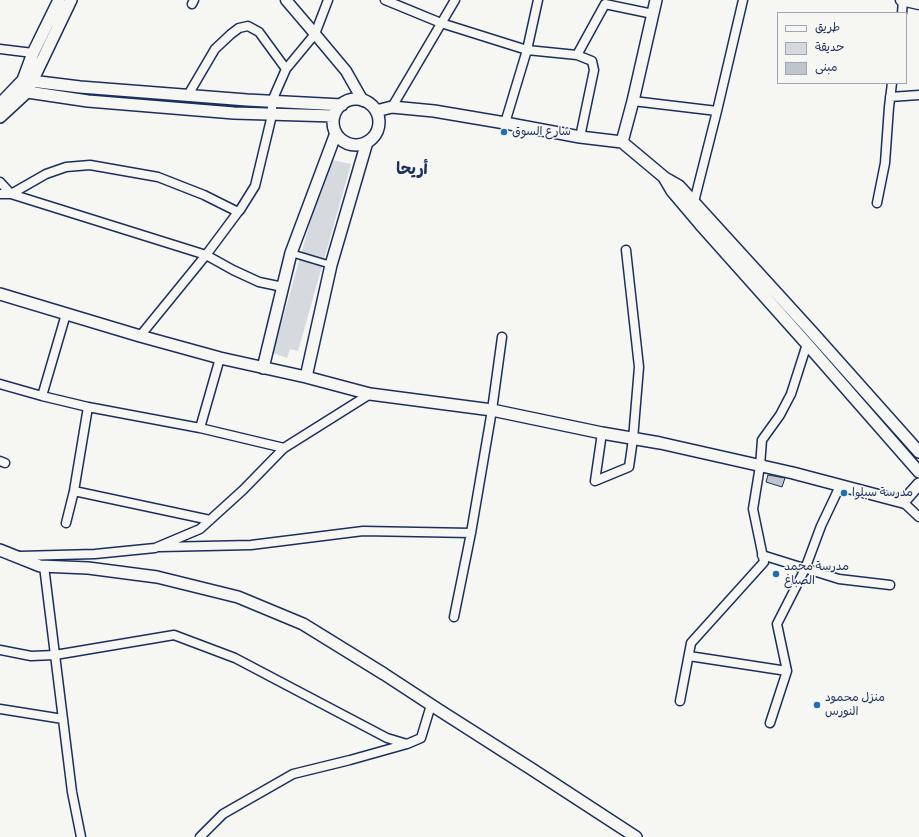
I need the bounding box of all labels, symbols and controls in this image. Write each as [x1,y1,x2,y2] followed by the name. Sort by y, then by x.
[777,12,907,84] legend
[815,20,840,35] text: طريق
[815,40,844,55] text: حديقة
[815,60,838,75] text: مبنى
[512,125,571,139] place label: شارع السوق
[499,127,509,137] marker: شارع السوق
[396,160,428,180] district label: أريحا
[852,486,913,500] place label: مدرسة سبلوا
[839,488,849,498] marker: مدرسة سبلوا
[784,560,849,588] place label: مدرسة محمد الصباغ
[771,569,781,579] marker: مدرسة محمد الصباغ
[825,691,885,719] place label: منزل محمود النورس
[812,700,822,710] marker: منزل محمود النورس

